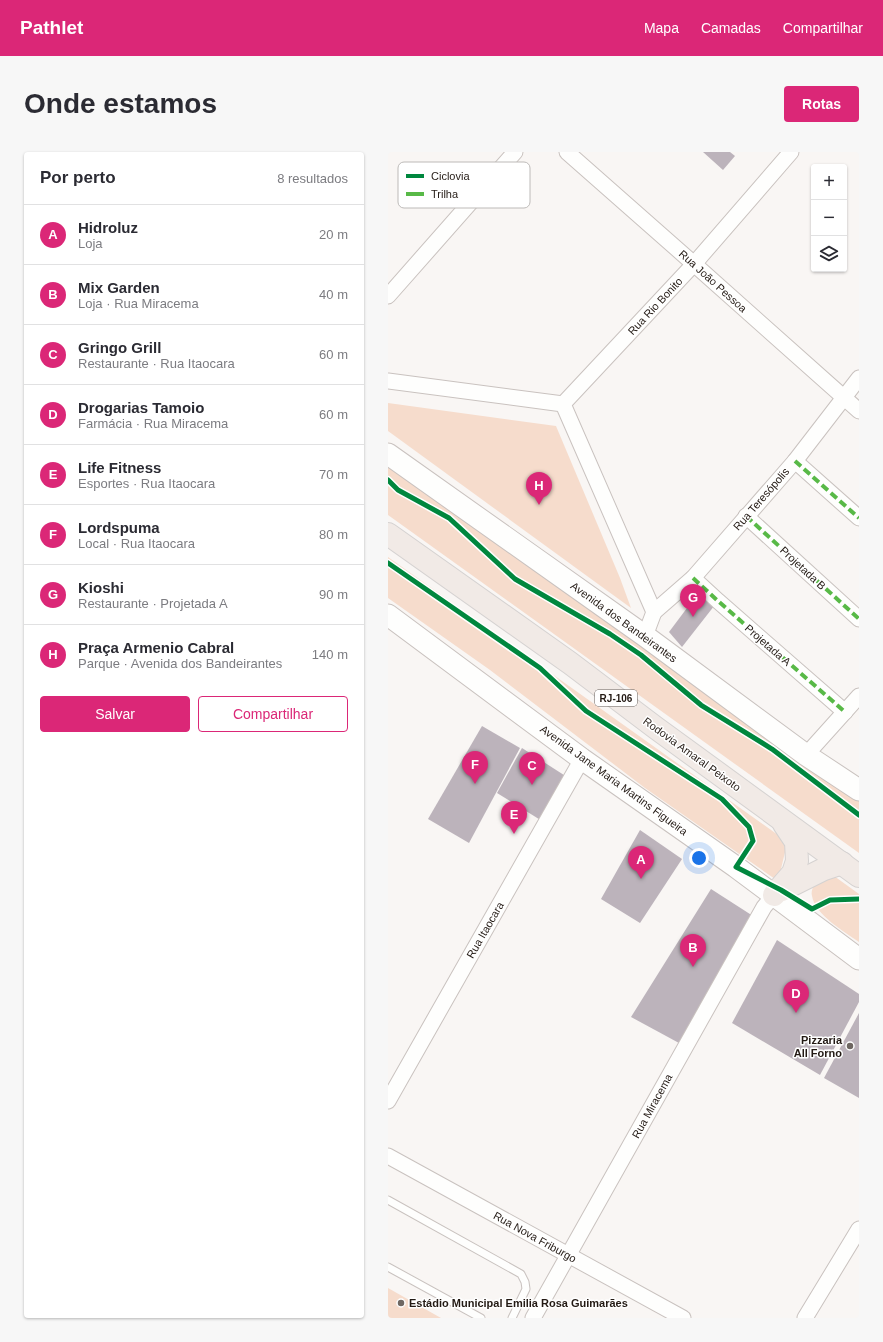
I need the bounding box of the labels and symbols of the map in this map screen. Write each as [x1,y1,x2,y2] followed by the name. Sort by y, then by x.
[398,162,530,208] legend
[431,170,470,182] text: Ciclovia
[431,188,459,200] text: Trilha
[677,247,750,315] street label: Rua João Pessoa
[625,275,685,337] street label: Rua Rio Bonito
[731,465,792,533] street label: Rua Teresópolis
[526,472,552,505] pin: H
[778,544,828,592] street label: Projetada B
[569,579,680,665] street label: Avenida dos Bandeirantes
[680,584,706,617] pin: G
[743,622,794,669] street label: Projetada A
[595,690,637,706] road number: RJ-106
[641,715,743,793] street label: Rodovia Amaral Peixoto
[538,723,691,838] street label: Avenida Jane Maria Martins Figueira
[462,751,488,784] pin: F
[519,752,545,785] pin: C
[501,801,527,834] pin: E
[628,846,654,879] pin: A
[689,848,709,868] your location
[464,899,506,960] street label: Rua Itaocara
[680,934,706,967] pin: B
[783,980,809,1013] pin: D
[794,1034,843,1059] place label: Pizzaria All Forno
[845,1041,855,1051] marker: Pizzaria All Forno
[629,1071,675,1140] street label: Rua Miracema
[491,1209,579,1265] street label: Rua Nova Friburgo
[409,1297,628,1309] place label: Estádio Municipal Emilia Rosa Guimarães
[396,1298,406,1308] marker: Estádio Municipal Emilia Rosa Guimarães

